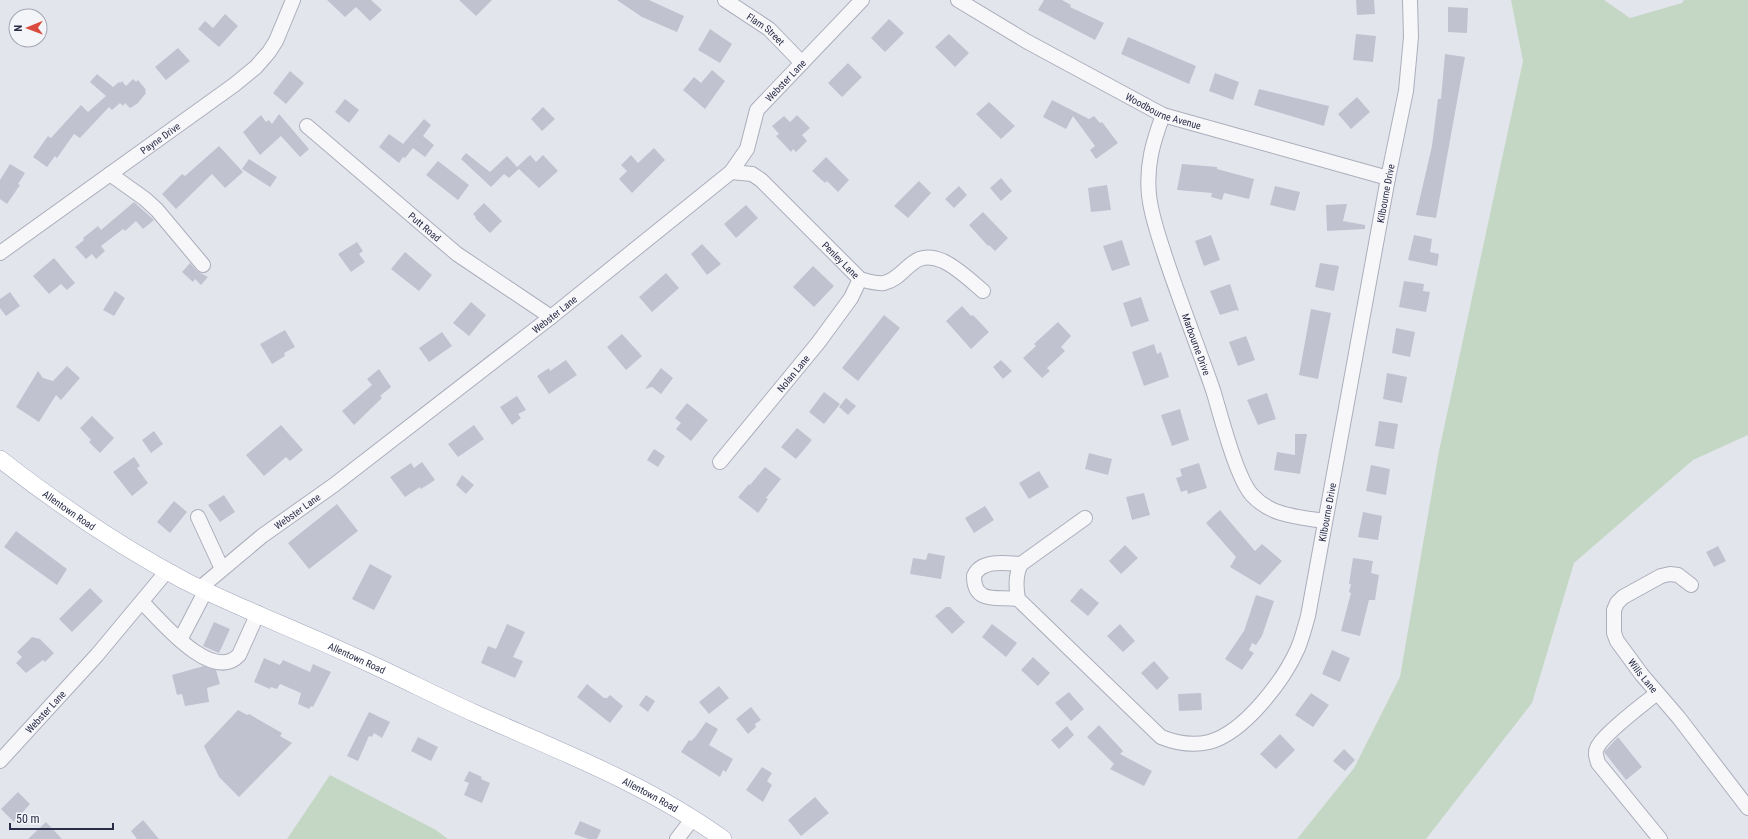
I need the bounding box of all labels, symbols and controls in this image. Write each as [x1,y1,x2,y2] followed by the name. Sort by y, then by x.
[8,8,48,48] north arrow
[745,11,786,47] street label: Flam Street
[12,24,25,32] text: N
[763,57,808,104] street label: Webster Lane
[1124,91,1203,131] street label: Woodbourne Avenue
[138,120,183,156] street label: Payne Drive
[1375,163,1397,224] street label: Kilbourne Drive
[406,210,443,244] street label: Putt Road
[820,240,862,281] street label: Penley Lane
[530,293,579,335] street label: Webster Lane
[1180,312,1212,377] street label: Marbourne Drive
[775,353,812,394] street label: Nolan Lane
[1317,482,1338,543] street label: Kilbourne Drive
[41,488,97,532] street label: Allentown Road
[272,491,323,532] street label: Webster Lane
[326,640,387,676] street label: Allentown Road
[1626,657,1660,695] street label: Wills Lane
[23,688,68,735] street label: Webster Lane
[621,775,680,814] street label: Allentown Road
[10,805,113,831] scale bar
[16,812,40,826] text: 50 m

